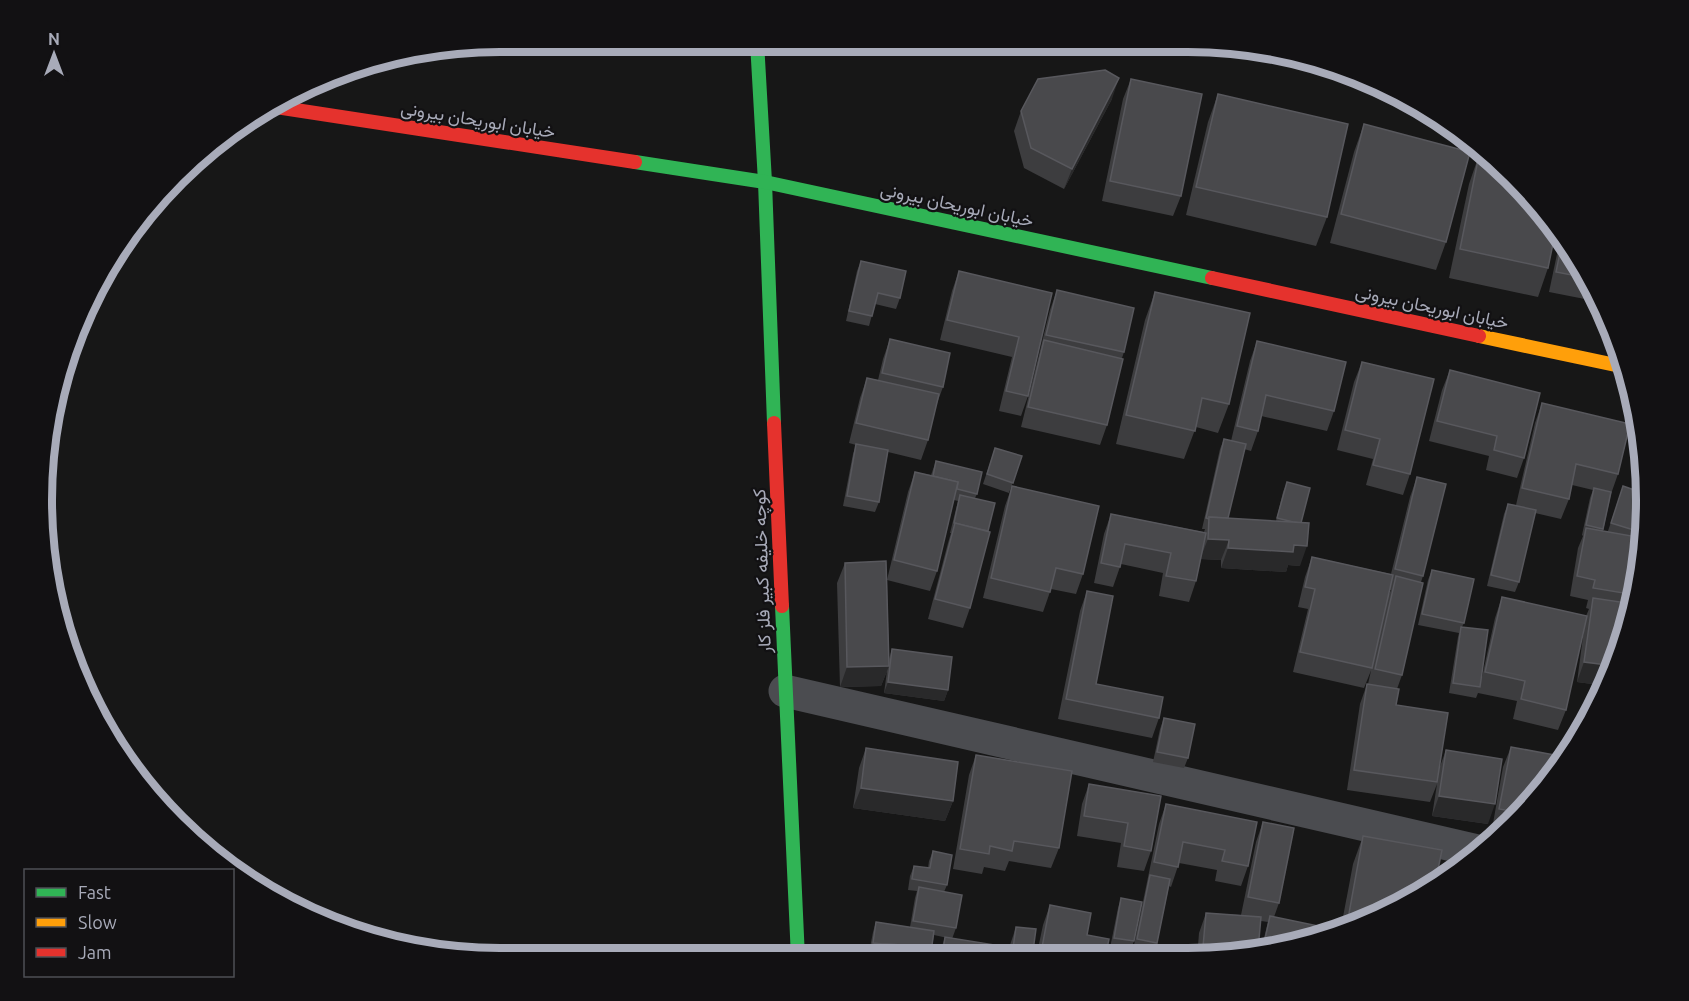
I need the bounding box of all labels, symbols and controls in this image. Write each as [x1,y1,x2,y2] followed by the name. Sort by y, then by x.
[24,24,84,84] north arrow
[48,30,60,48] text: N
[399,97,557,143] street label: خیابان ابوریحان بیرونی
[878,178,1036,232] street label: خیابان ابوریحان بیرونی
[1353,280,1511,334] street label: خیابان ابوریحان بیرونی
[748,488,777,655] street label: کوچه خلیفه کبیر فلز کار
[24,869,234,977] legend
[78,882,111,902] text: Fast
[78,912,117,932] text: Slow
[78,942,112,962] text: Jam

